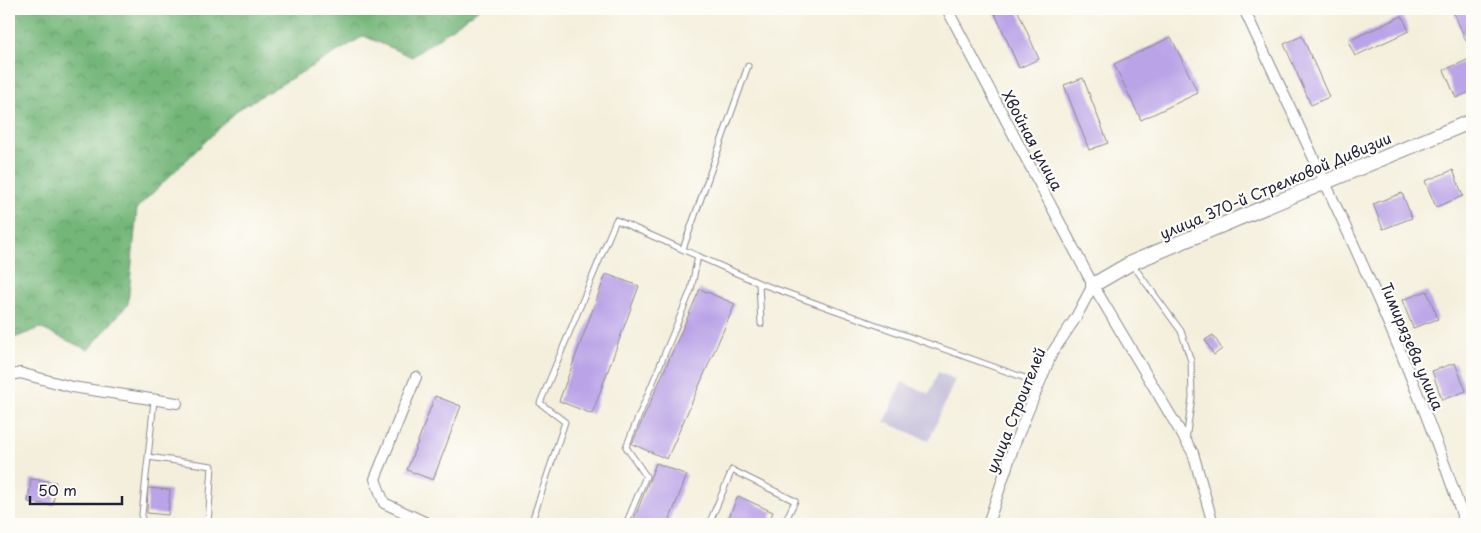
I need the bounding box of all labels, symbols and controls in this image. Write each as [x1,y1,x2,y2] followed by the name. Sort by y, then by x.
[997,86,1070,195] street label: Хвойная улица
[1156,126,1394,244] street label: улица 370-й Стрелковой Дивизии
[1376,279,1450,414] street label: Тимирязева улица
[979,344,1051,476] street label: улица Строителей
[30,473,122,505] scale bar
[38,478,77,501] text: 50 m

